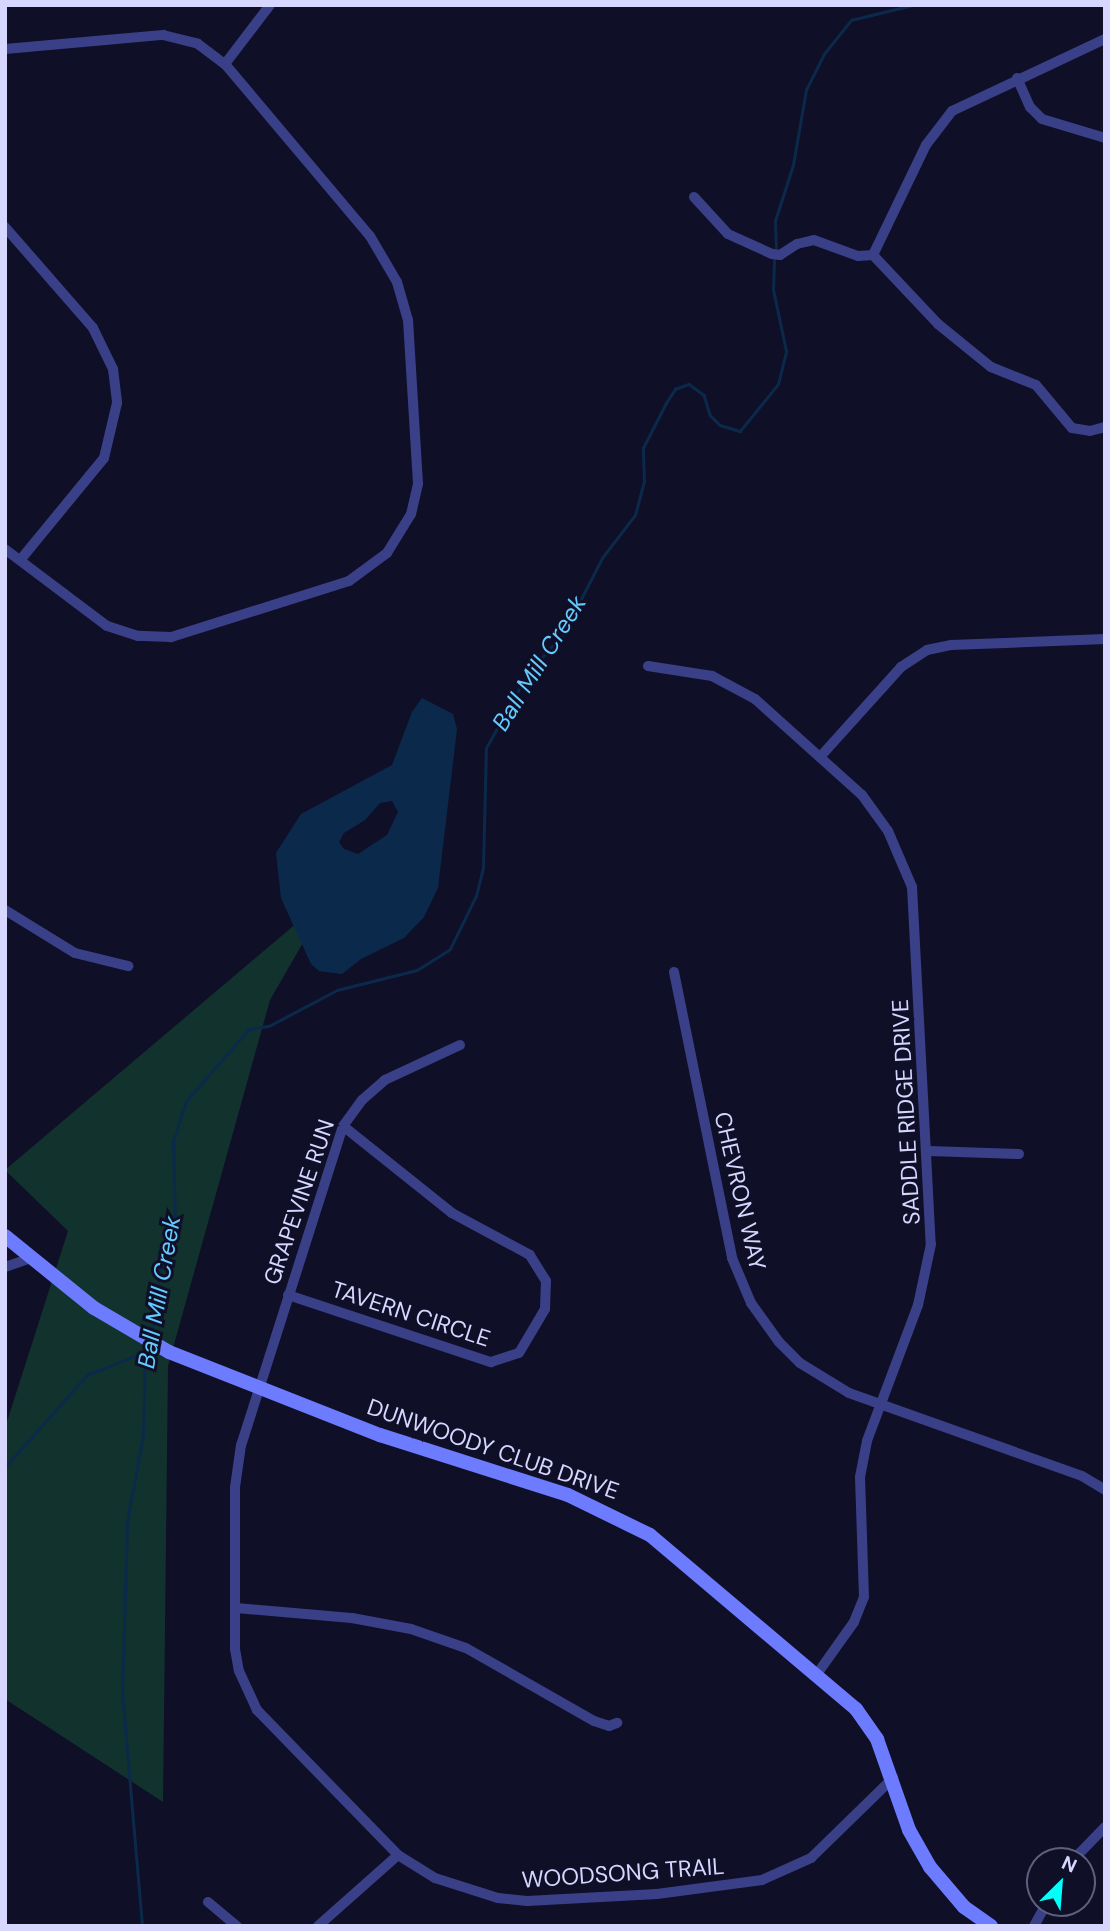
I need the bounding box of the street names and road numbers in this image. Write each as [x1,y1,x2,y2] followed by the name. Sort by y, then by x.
[886,998,926,1226] street label: SADDLE RIDGE DRIVE
[708,1109,772,1273] street label: CHEVRON WAY
[258,1116,340,1288] street label: GRAPEVINE RUN
[328,1275,494,1353] street label: TAVERN CIRCLE
[363,1393,623,1505] street label: DUNWOODY CLUB DRIVE
[521,1852,725,1894] street label: WOODSONG TRAIL

